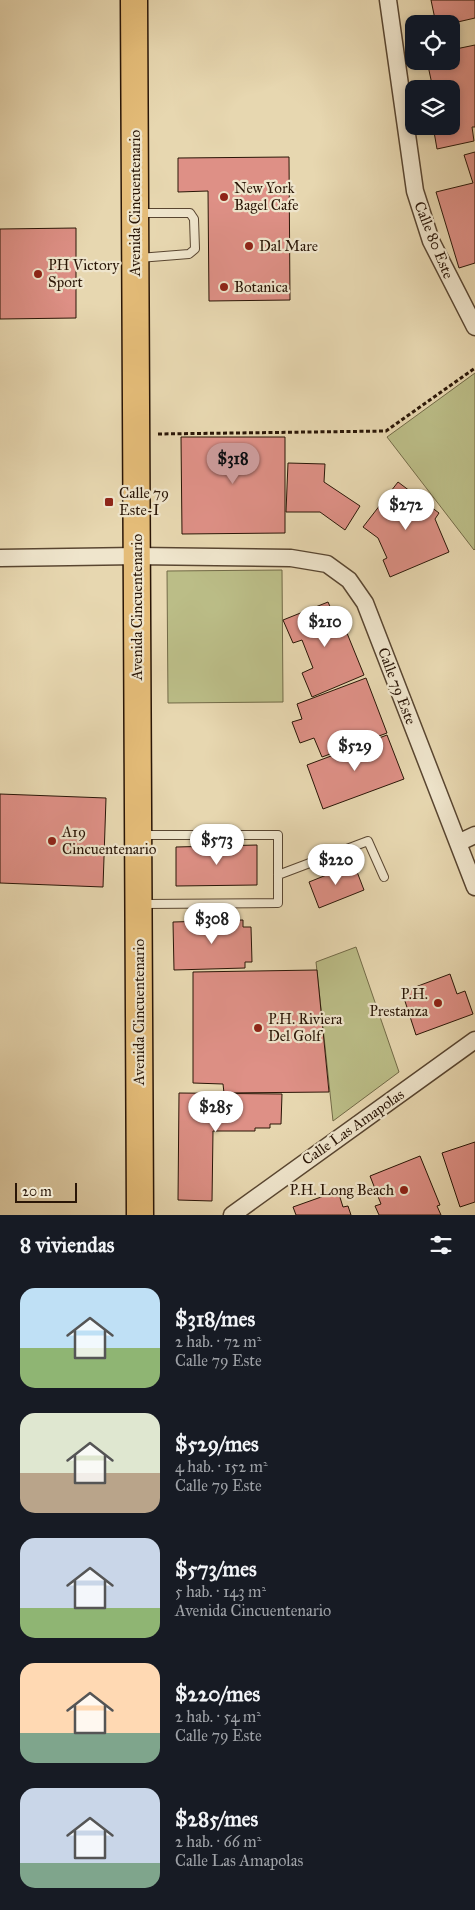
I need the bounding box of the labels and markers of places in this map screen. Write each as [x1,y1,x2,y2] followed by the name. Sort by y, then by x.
[234,179,299,214] place label: New York Bagel Cafe
[218,191,230,203] marker: New York Bagel Cafe
[259,237,318,255] place label: Dal Mare
[243,240,255,252] marker: Dal Mare
[48,256,120,291] place label: PH Victory Sport
[32,268,44,280] marker: PH Victory Sport
[234,278,289,296] place label: Botanica
[218,281,230,293] marker: Botanica
[203,442,263,485] pin: $318
[119,484,169,519] place label: Calle 79 Este-I
[376,488,436,531] pin: $272
[103,496,115,508] marker: Calle 79 Este-I
[295,606,355,648] pin: $210
[325,730,385,772] pin: $529
[61,823,157,858] place label: A19 Cincuentenario
[187,824,247,866] pin: $573
[46,835,58,847] marker: A19 Cincuentenario
[306,844,366,886] pin: $220
[182,902,242,945] pin: $308
[369,985,429,1020] place label: P.H. Prestanza
[432,997,444,1009] marker: P.H. Prestanza
[268,1010,343,1045] place label: P.H. Riviera Del Golf
[252,1022,264,1034] marker: P.H. Riviera Del Golf
[186,1090,246,1133] pin: $285
[289,1181,395,1199] place label: P.H. Long Beach
[398,1184,410,1196] marker: P.H. Long Beach

